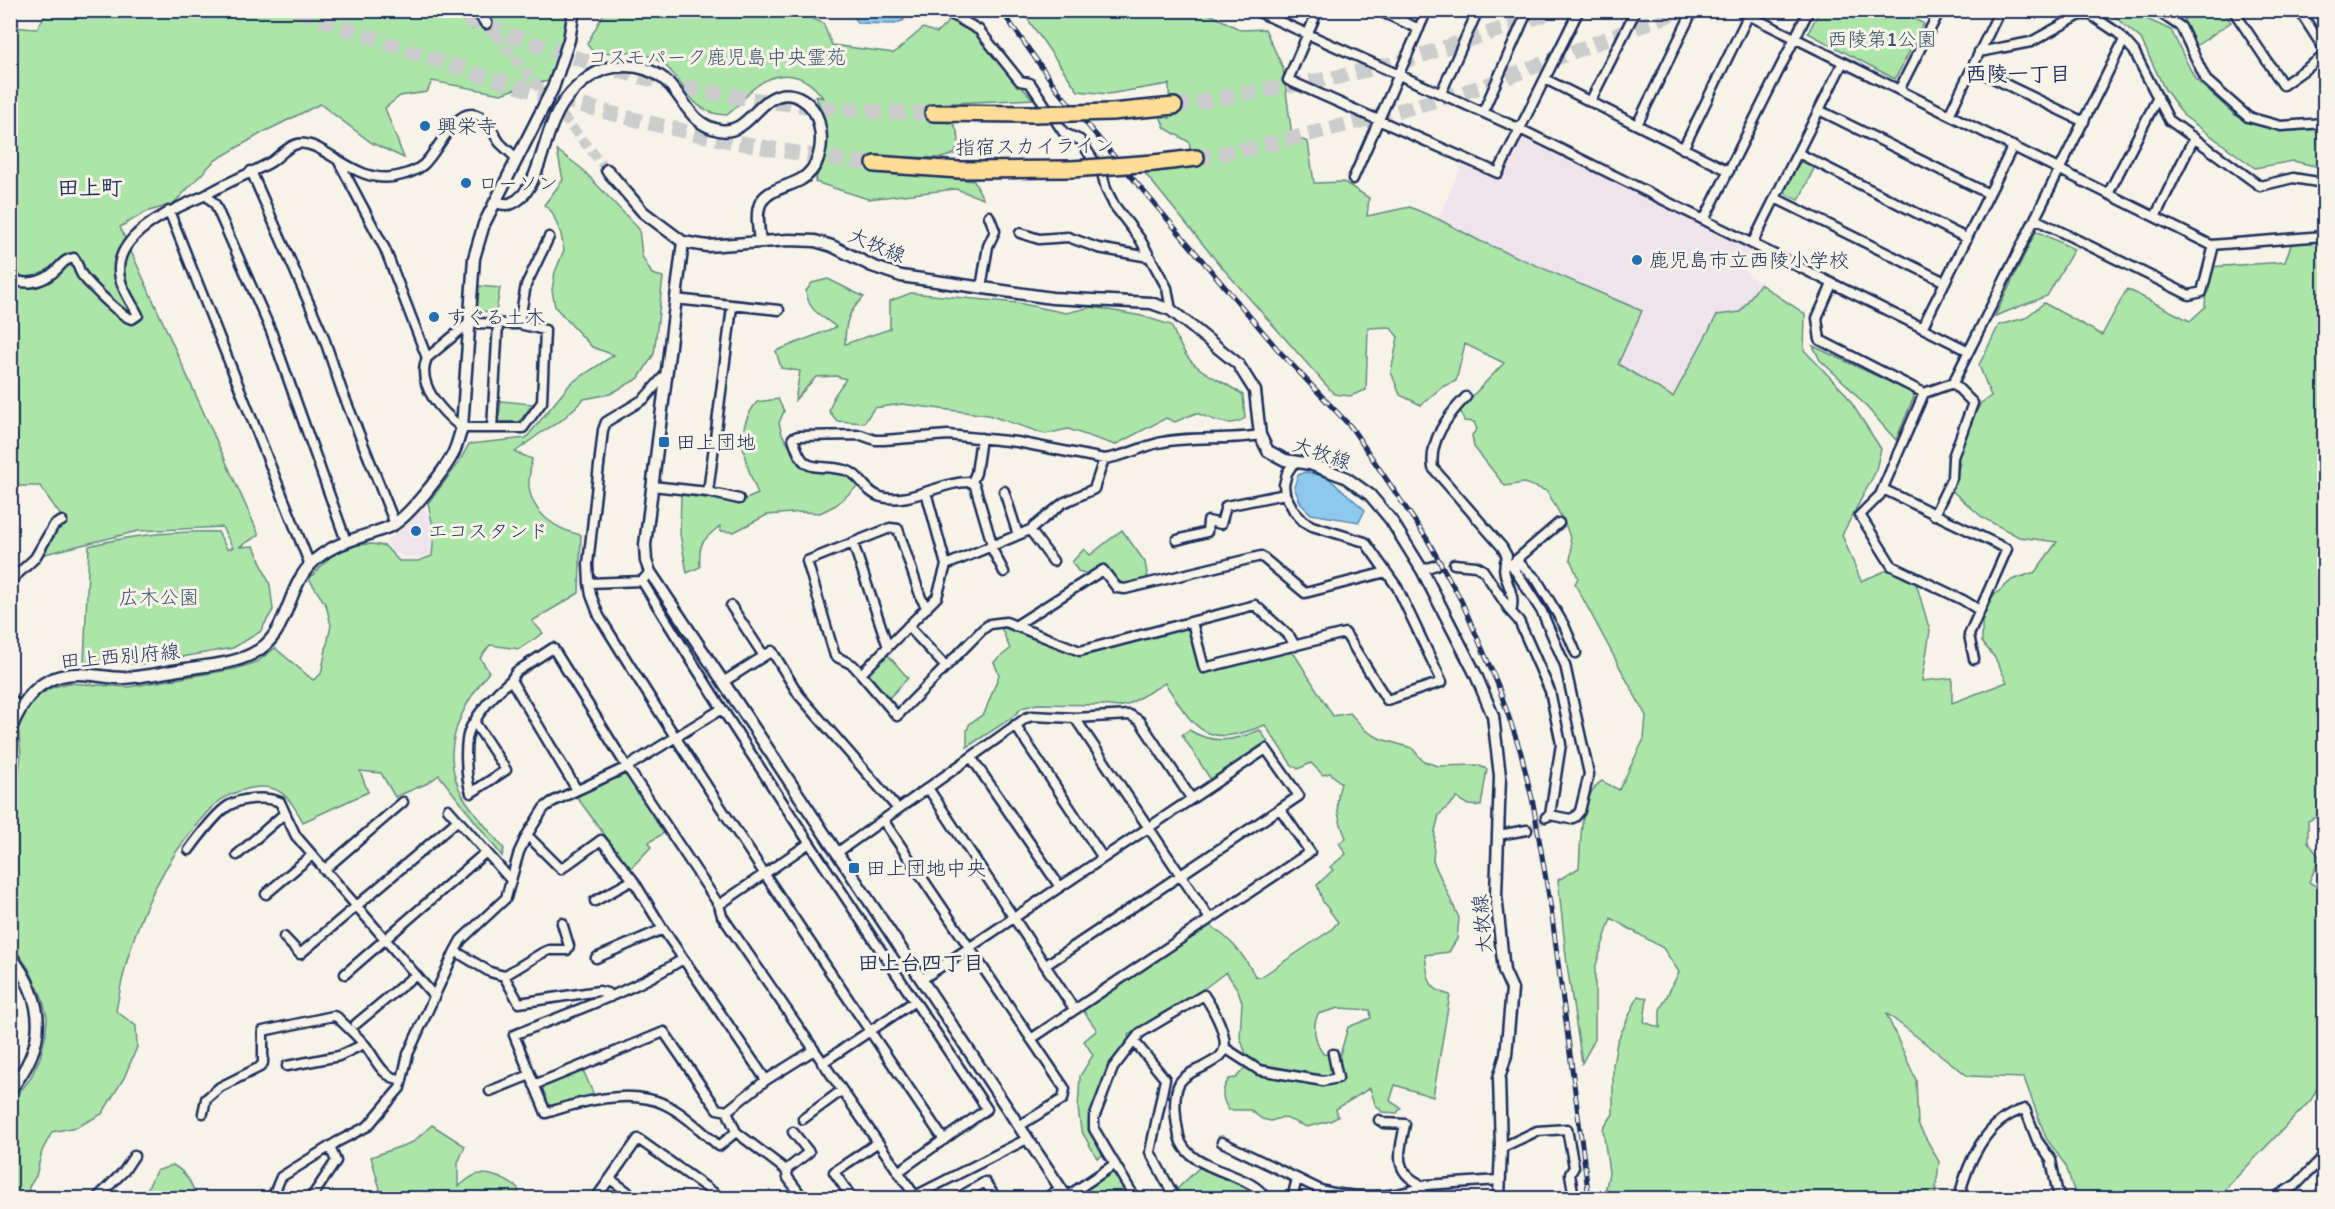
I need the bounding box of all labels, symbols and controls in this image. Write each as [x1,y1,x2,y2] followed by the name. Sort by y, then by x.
[1827,27,1937,51] park label: 西陵第1公園
[587,45,847,69] park label: コスモパーク鹿児島中央霊苑
[1966,61,2071,86] district label: 西陵一丁目
[437,114,497,138] place label: 興栄寺
[418,119,432,133] marker: 興栄寺
[955,133,1115,159] street label: 指宿スカイライン
[478,171,558,195] place label: ローソン
[57,174,123,201] district label: 田上町
[459,176,473,190] marker: ローソン
[845,222,909,268] street label: 大牧線
[1649,248,1849,272] place label: 鹿児島市立西陵小学校
[1630,253,1644,267] marker: 鹿児島市立西陵小学校
[446,305,545,329] place label: すぐる土木
[427,310,441,324] marker: すぐる土木
[676,430,756,454] place label: 田上団地
[1290,432,1354,474] street label: 大牧線
[657,435,671,449] marker: 田上団地
[428,519,548,543] place label: エコスタンド
[409,524,423,538] marker: エコスタンド
[119,585,199,609] park label: 広木公園
[59,639,181,673] street label: 田上西別府線
[866,856,986,880] place label: 田上団地中央
[847,861,861,875] marker: 田上団地中央
[1467,893,1497,955] street label: 大牧線
[858,950,984,975] district label: 田上台四丁目

